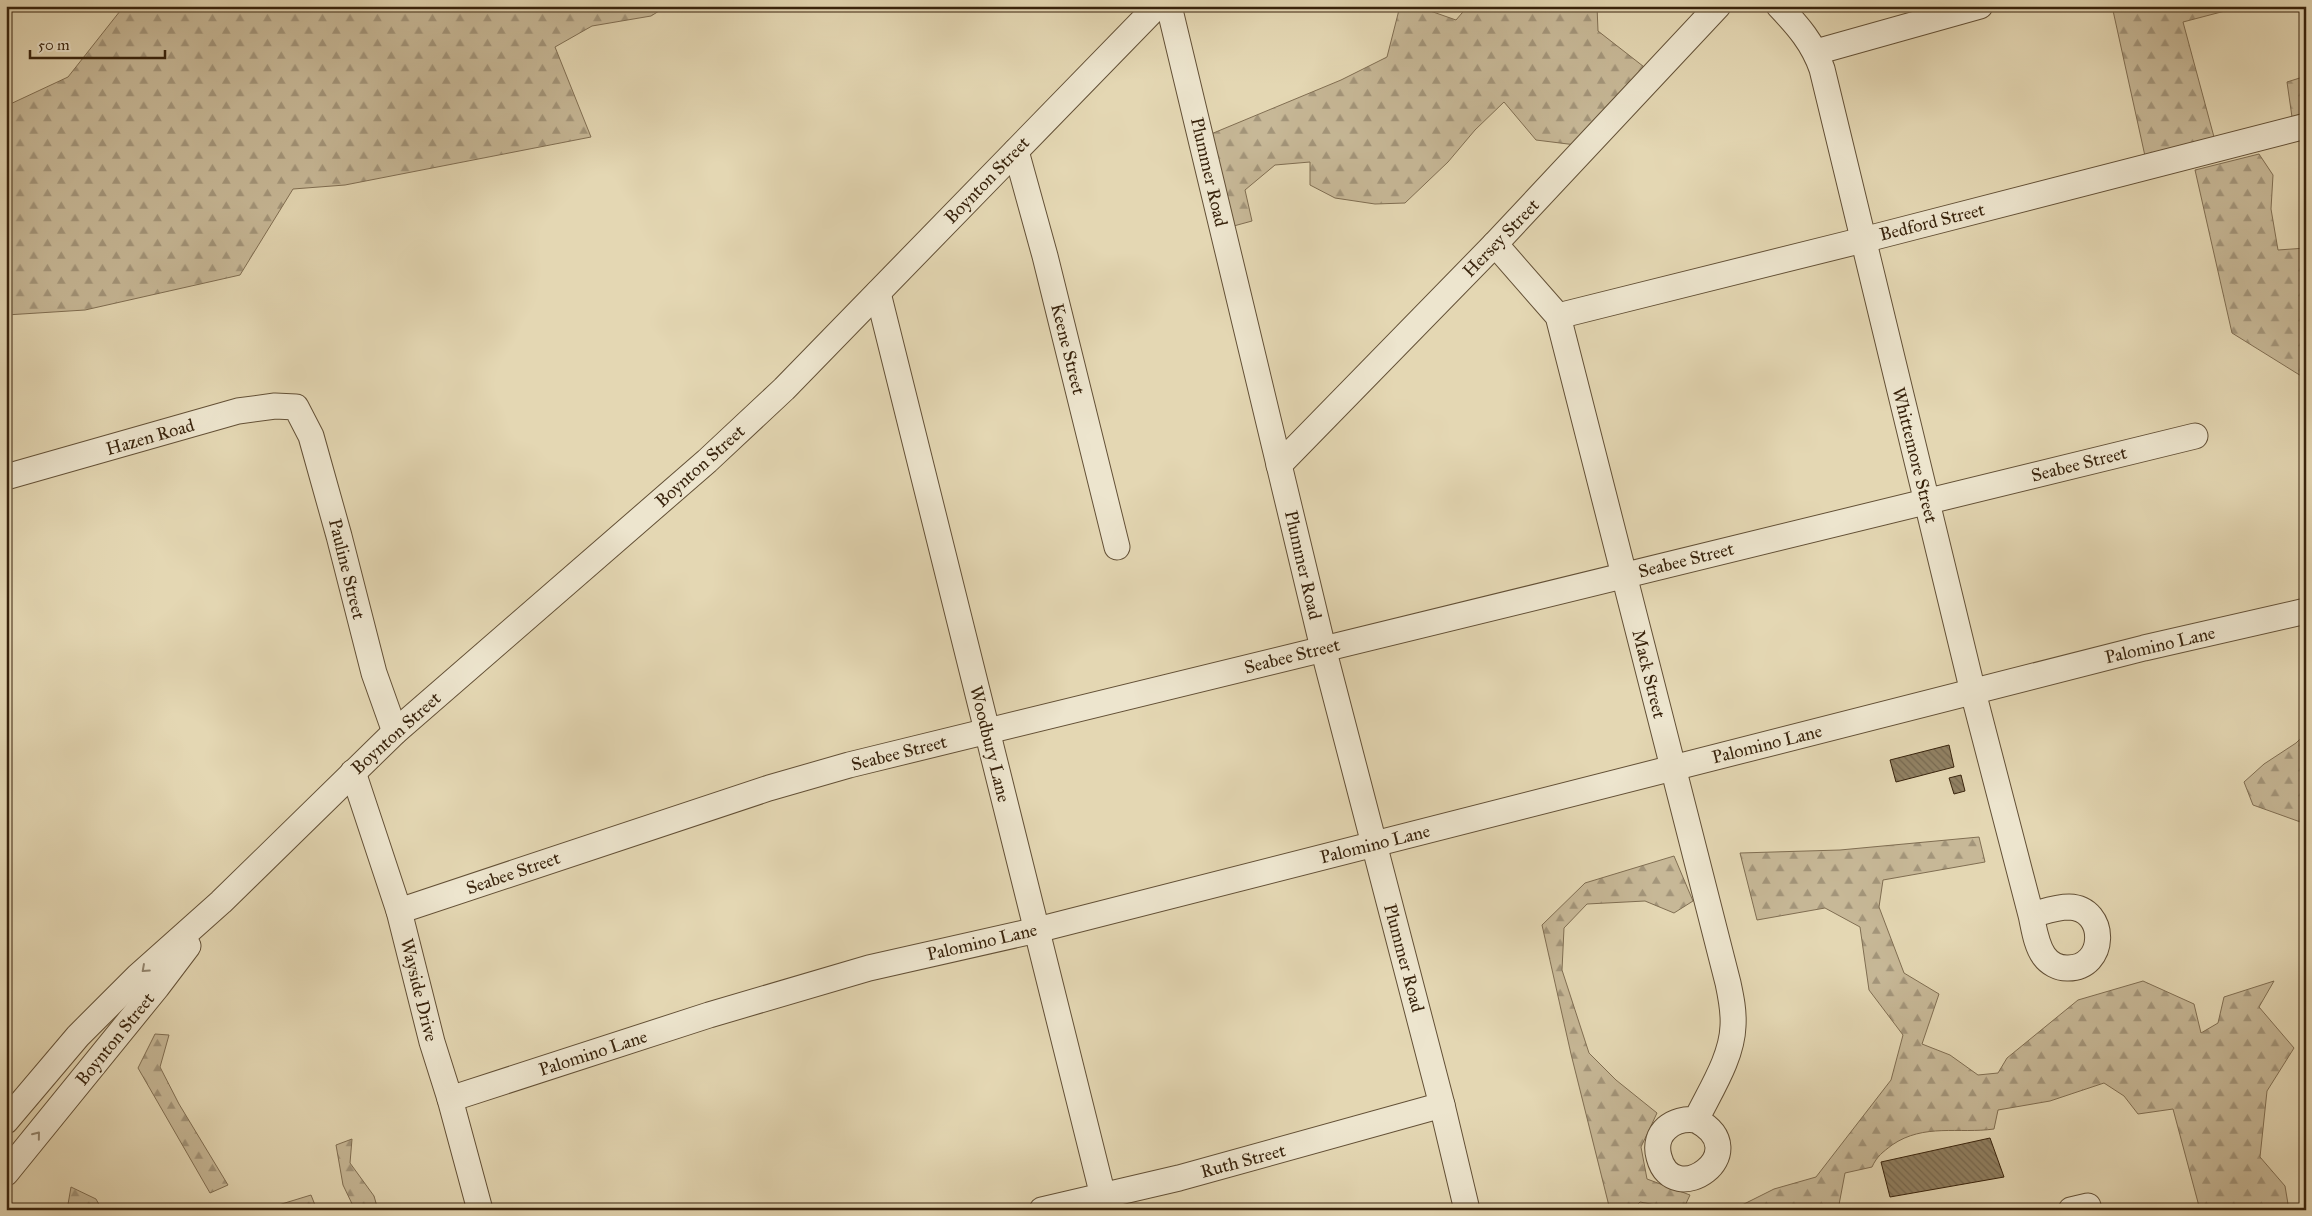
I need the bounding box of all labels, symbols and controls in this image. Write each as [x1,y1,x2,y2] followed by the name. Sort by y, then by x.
[30,28,165,60] scale bar
[38,36,70,54] text: 50 m
[1186,115,1232,229] street label: Plummer Road
[940,131,1035,228] street label: Boynton Street
[1458,194,1544,282] street label: Hersey Street
[1877,198,1988,246] street label: Bedford Street
[1046,301,1090,398] street label: Keene Street
[1887,385,1943,526] street label: Whittemore Street
[103,414,197,460] street label: Hazen Road
[651,420,750,512] street label: Boynton Street
[2029,441,2130,487] street label: Seabee Street
[1280,508,1326,622] street label: Plummer Road
[324,516,370,622] street label: Pauline Street
[1636,537,1737,583] street label: Seabee Street
[2103,622,2217,668] street label: Palomino Lane
[1627,627,1671,721] street label: Mack Street
[1242,633,1343,679] street label: Seabee Street
[965,683,1015,805] street label: Woodbury Lane
[347,687,446,779] street label: Boynton Street
[1710,720,1824,768] street label: Palomino Lane
[849,730,950,776] street label: Seabee Street
[1318,820,1432,868] street label: Palomino Lane
[463,846,563,899] street label: Seabee Street
[1379,901,1429,1015] street label: Plummer Road
[925,919,1039,965] street label: Palomino Lane
[396,936,442,1044] street label: Wayside Drive
[142,964,151,973] one-way arrow
[71,988,159,1090] street label: Boynton Street
[536,1025,650,1081] street label: Palomino Lane
[31,1132,39,1141] one-way arrow
[1198,1139,1288,1183] street label: Ruth Street

